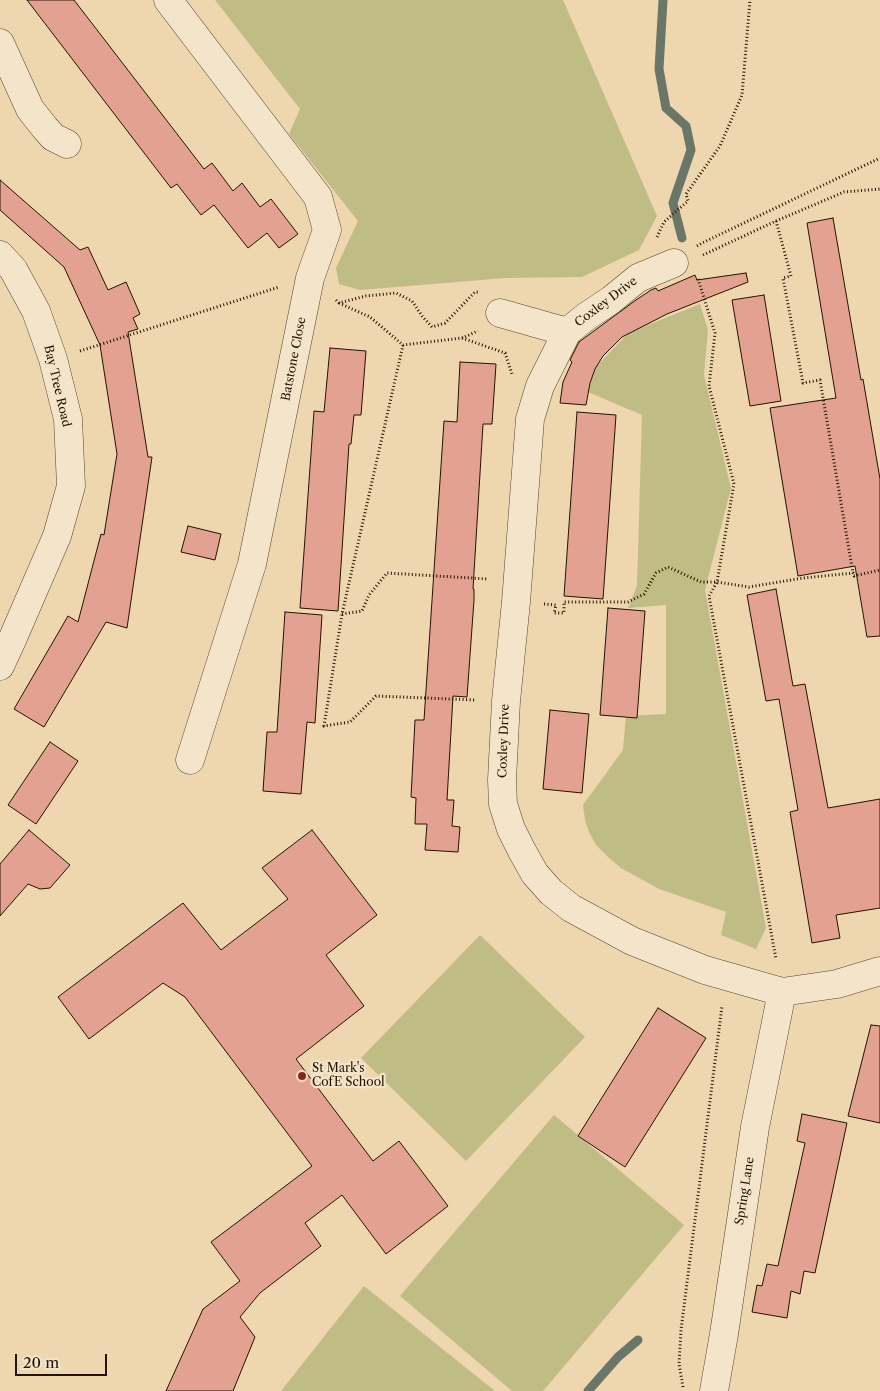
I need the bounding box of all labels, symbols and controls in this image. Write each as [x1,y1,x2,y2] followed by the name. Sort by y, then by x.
[572,274,640,330] street label: Coxley Drive
[279,316,309,402] street label: Batstone Close
[41,344,73,428] street label: Bay Tree Road
[496,704,512,778] street label: Coxley Drive
[312,1062,385,1090] place label: St Mark's CofE School
[296,1070,308,1082] marker: St Mark's CofE School
[733,1156,757,1226] street label: Spring Lane
[18,1344,110,1376] scale bar
[23,1353,59,1372] text: 20 m

